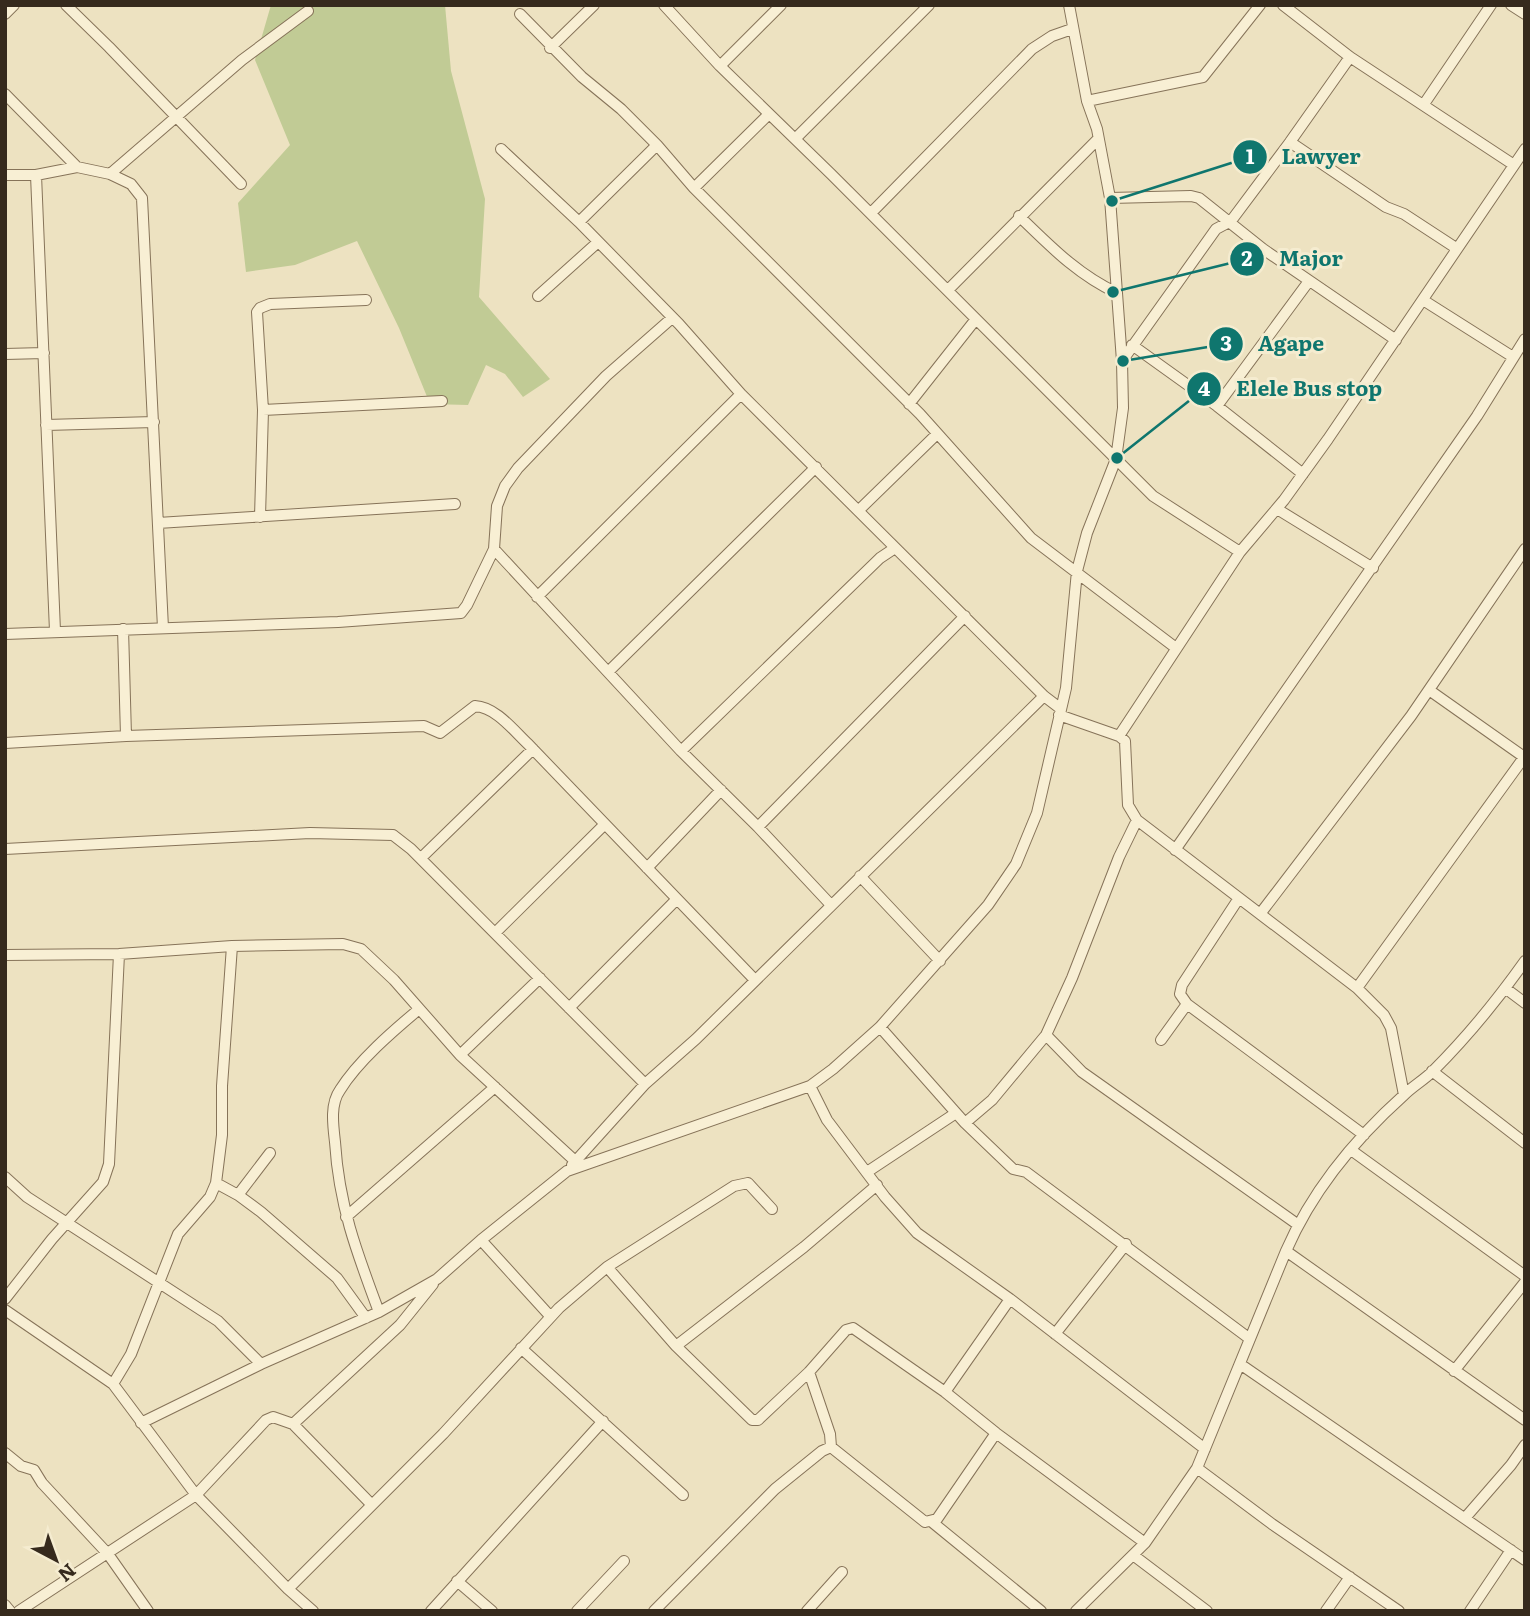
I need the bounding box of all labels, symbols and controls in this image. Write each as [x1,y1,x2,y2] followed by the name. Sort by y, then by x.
[1233,136,1375,178] callout: Lawyer
[1246,139,1255,170] text: 1
[1281,139,1361,170] text: Lawyer
[1230,238,1356,280] callout: Major
[1241,241,1253,272] text: 2
[1279,241,1344,272] text: Major
[1208,323,1338,365] callout: Agape
[1220,326,1232,357] text: 3
[1258,326,1324,357] text: Agape
[1187,368,1396,410] callout: Elele Bus stop
[1198,371,1211,402] text: 4
[1236,371,1382,402] text: Elele Bus stop
[21,1525,91,1595] north arrow
[53,1558,83,1589] text: N

